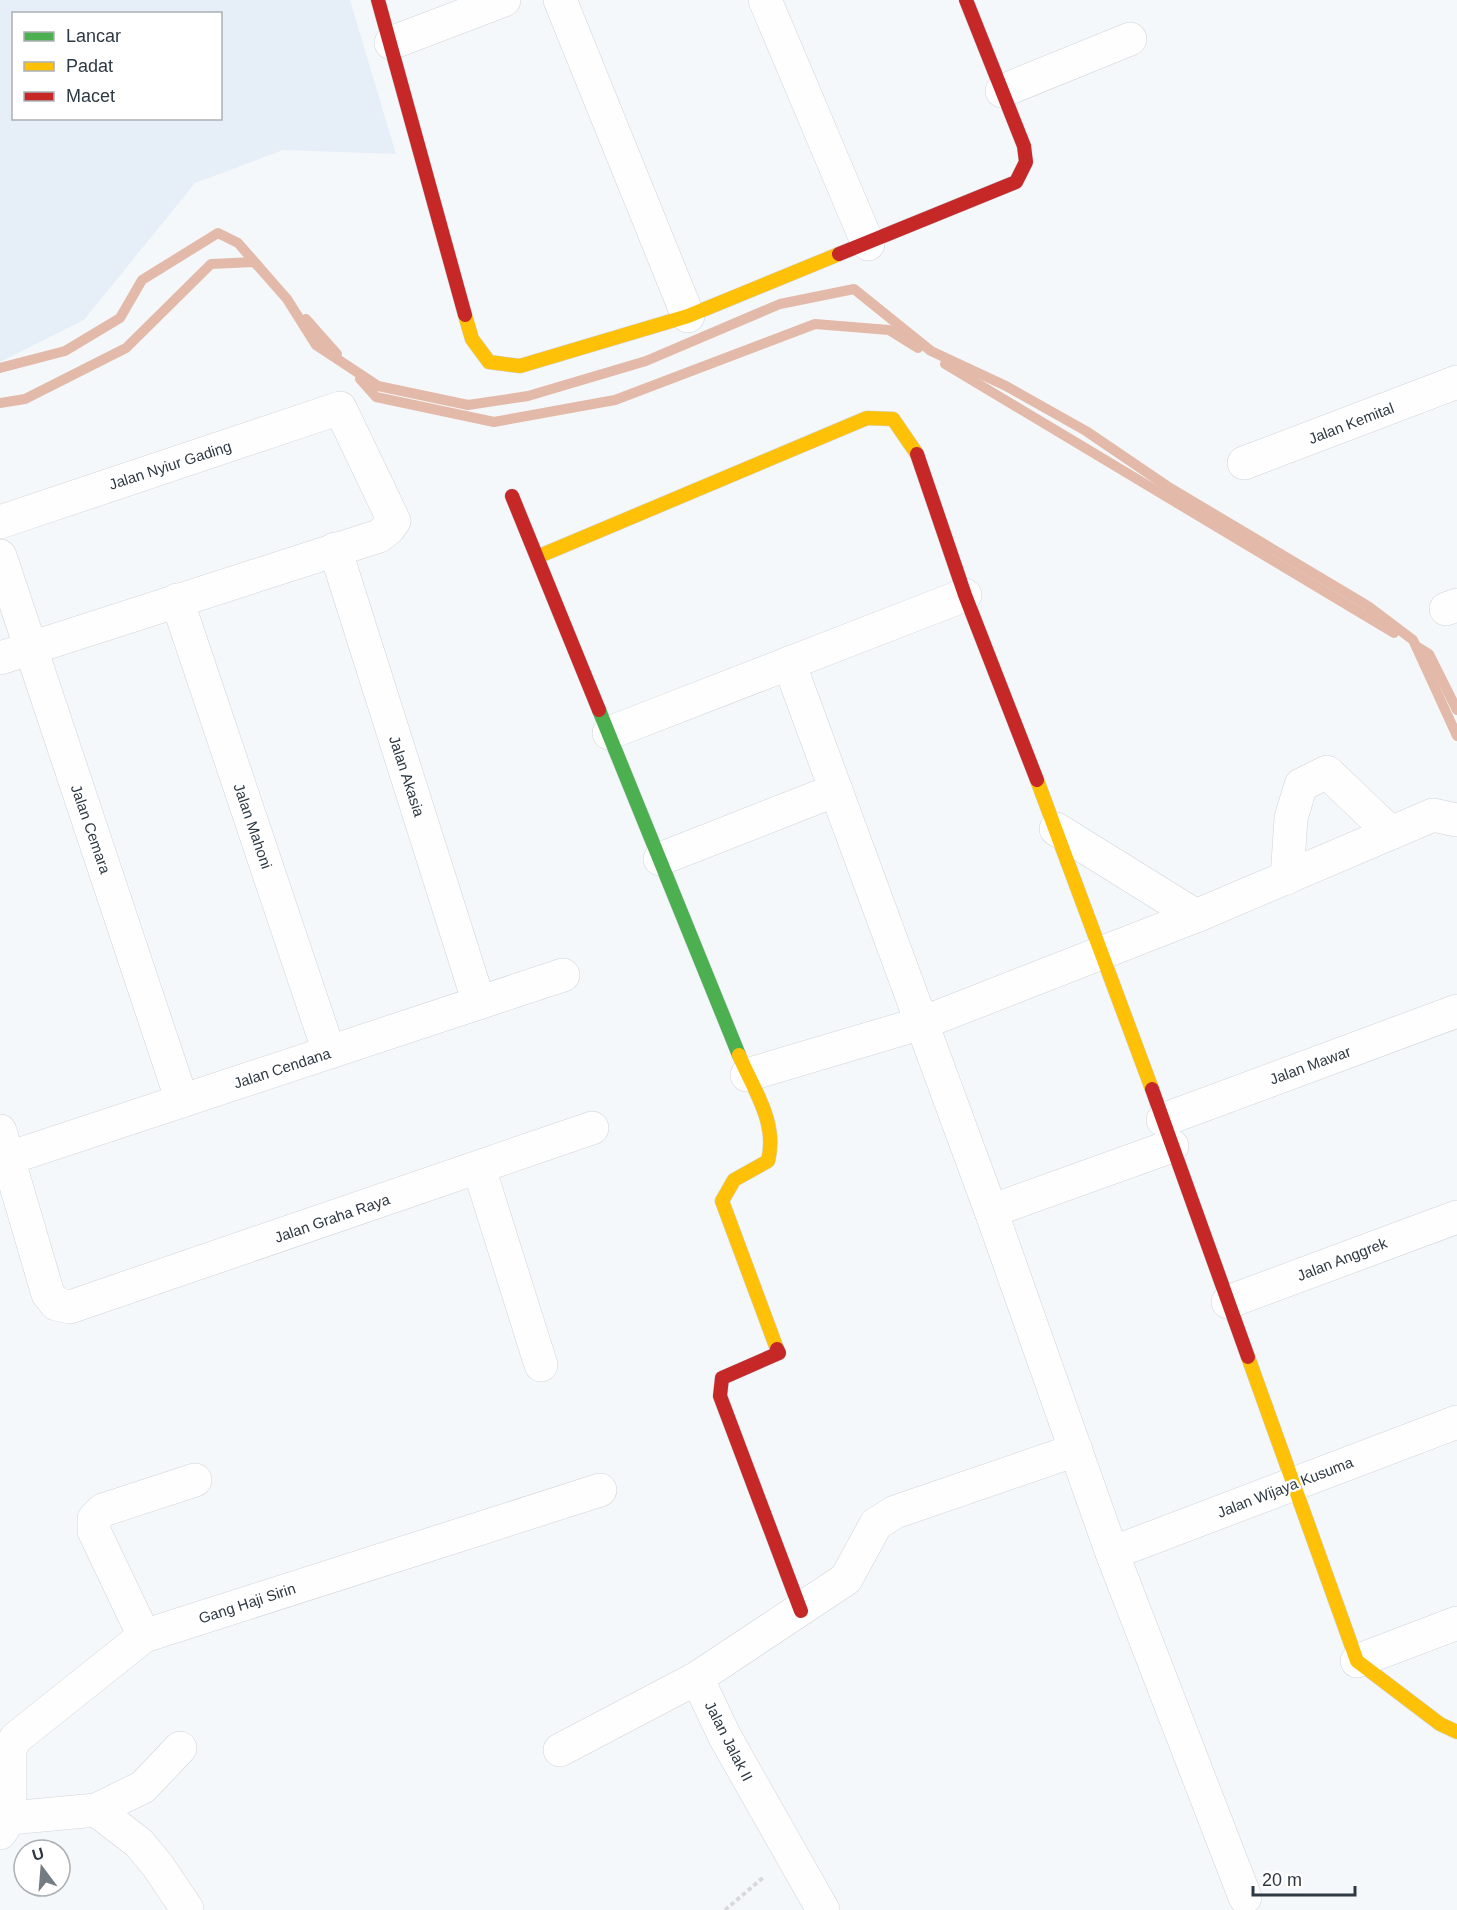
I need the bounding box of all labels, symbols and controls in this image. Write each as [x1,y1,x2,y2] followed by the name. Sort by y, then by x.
[12,12,222,120] legend
[66,26,121,46] text: Lancar
[66,56,113,76] text: Padat
[66,86,115,106] text: Macet
[1306,399,1396,447] street label: Jalan Kemital
[107,437,233,493] street label: Jalan Nyiur Gading
[386,733,428,819] street label: Jalan Akasia
[230,781,276,871] street label: Jalan Mahoni
[68,782,114,877] street label: Jalan Cemara
[1267,1042,1353,1088] street label: Jalan Mawar
[231,1044,333,1092] street label: Jalan Cendana
[272,1190,393,1246] street label: Jalan Graha Raya
[1295,1234,1390,1284] street label: Jalan Anggrek
[1215,1453,1356,1521] street label: Jalan Wijaya Kusuma
[196,1579,298,1627] street label: Gang Haji Sirin
[702,1698,756,1784] street label: Jalan Jalak II
[12,1838,72,1898] north arrow
[30,1844,46,1864] text: U
[1253,1859,1355,1897] scale bar
[1262,1870,1302,1890] text: 20 m

